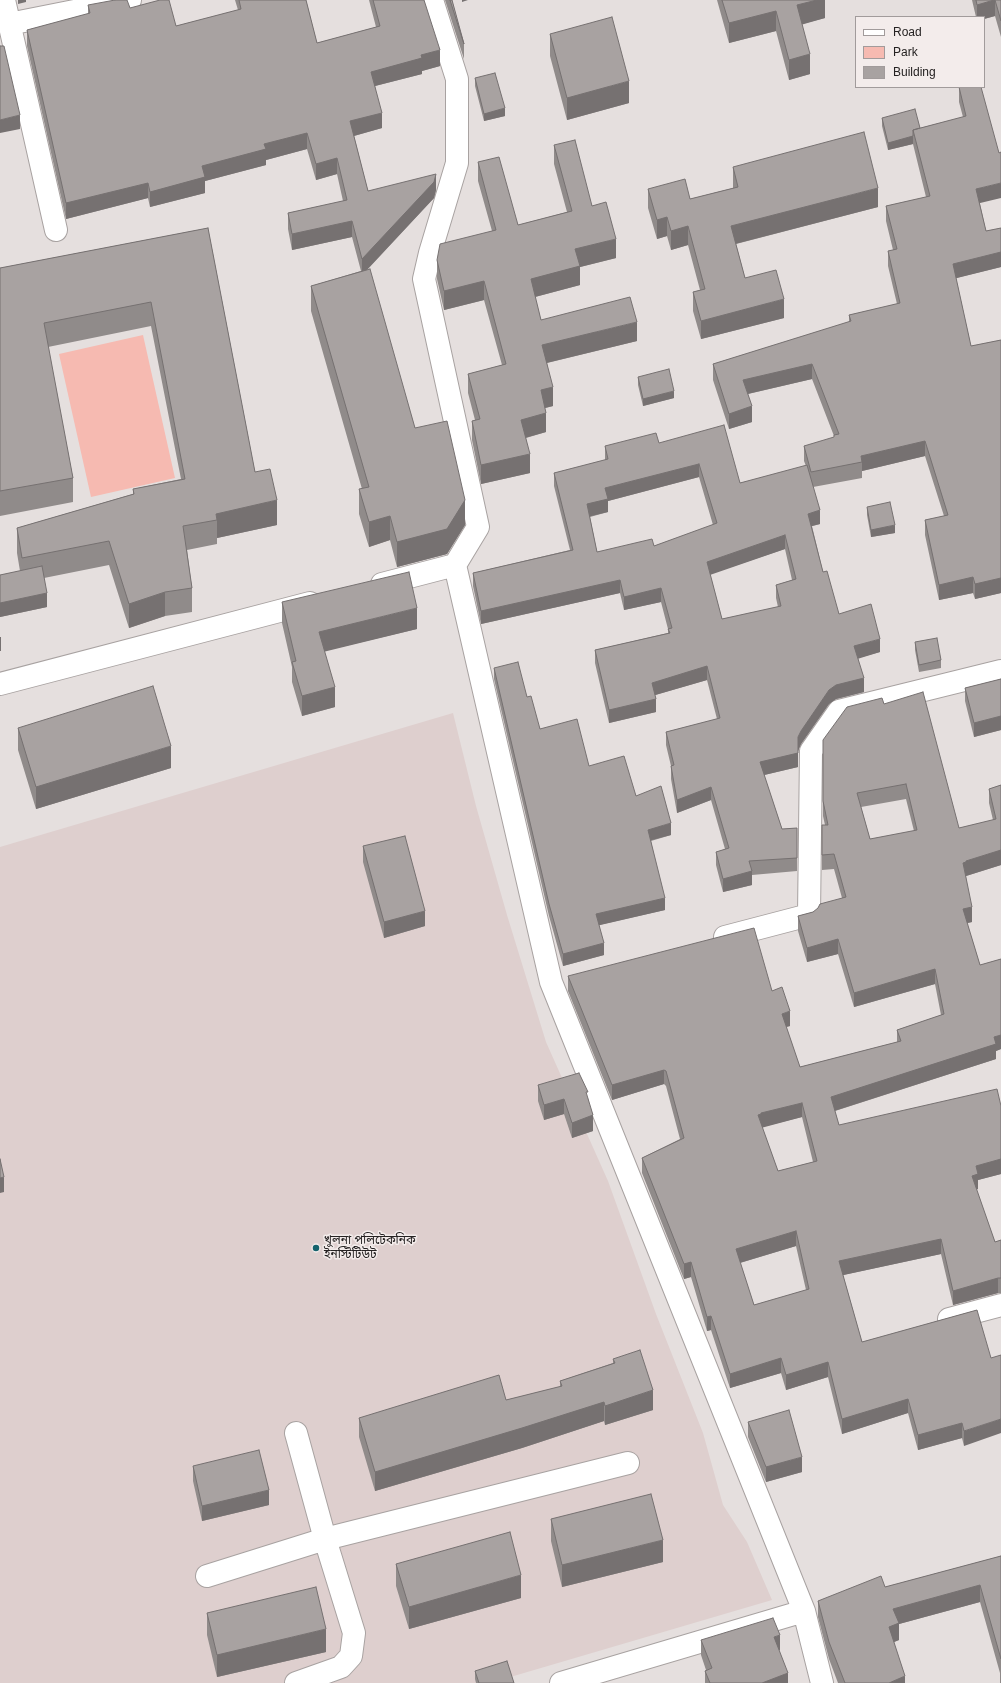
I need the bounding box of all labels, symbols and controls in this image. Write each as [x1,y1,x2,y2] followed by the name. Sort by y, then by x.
[855,16,985,88] legend
[893,25,922,39] text: Road
[893,45,918,59] text: Park
[893,65,936,79] text: Building
[324,1234,416,1262] place label: খুলনা পলিটেকনিক ইনস্টিটিউট
[311,1243,321,1253] marker: খুলনা পলিটেকনিক ইনস্টিটিউট

